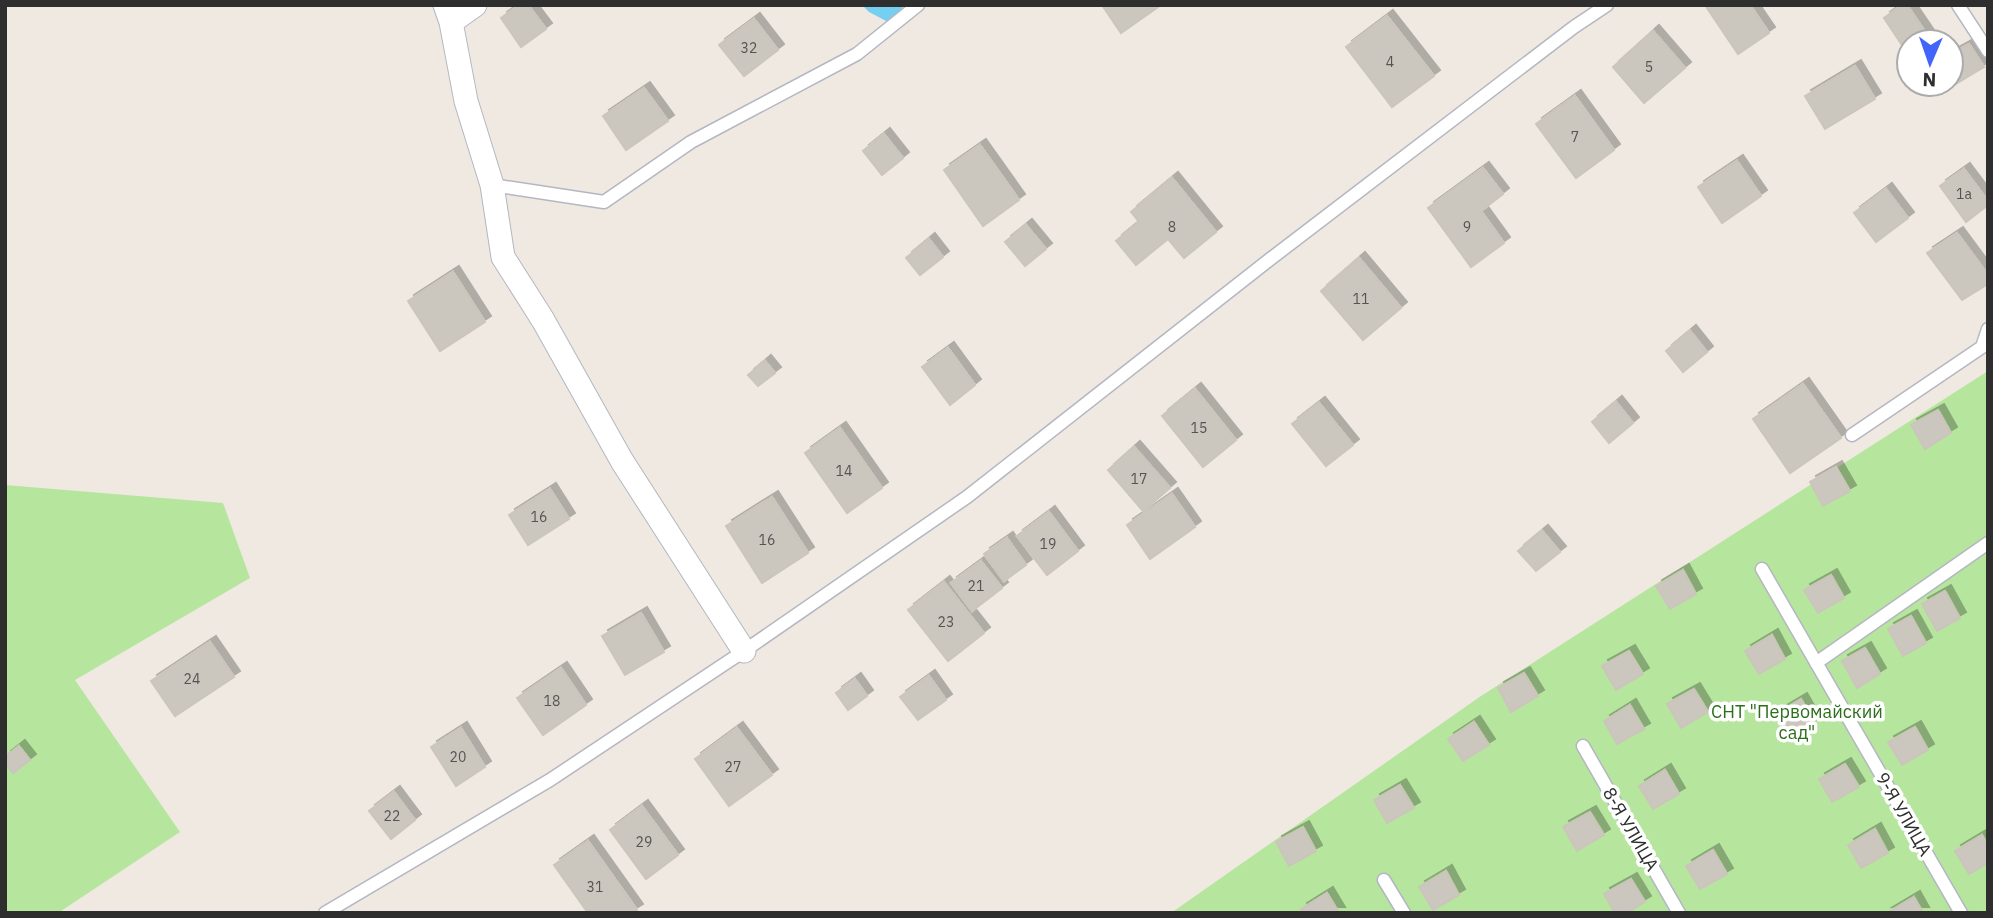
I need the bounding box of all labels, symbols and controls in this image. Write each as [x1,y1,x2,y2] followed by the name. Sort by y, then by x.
[1895,28,1965,98] north arrow
[741,39,757,57] house number: 32
[1386,53,1394,71] house number: 4
[1645,58,1653,76] house number: 5
[1922,68,1937,92] text: N
[1571,128,1579,146] house number: 7
[1956,185,1972,203] house number: 1а
[1168,218,1176,236] house number: 8
[1463,218,1471,236] house number: 9
[1353,290,1369,308] house number: 11
[1191,419,1207,437] house number: 15
[836,462,852,480] house number: 14
[1131,470,1147,488] house number: 17
[531,508,547,526] house number: 16
[759,531,775,549] house number: 16
[1040,535,1056,553] house number: 19
[968,577,984,595] house number: 21
[938,613,954,631] house number: 23
[184,670,200,688] house number: 24
[544,692,560,710] house number: 18
[1711,700,1883,744] park label: СНТ "Первомайский сад"
[450,748,466,766] house number: 20
[725,758,741,776] house number: 27
[1871,768,1937,860] street label: 9-Я УЛИЦА
[1598,783,1664,875] street label: 8-Я УЛИЦА
[384,807,400,825] house number: 22
[636,833,652,851] house number: 29
[587,878,603,896] house number: 31

